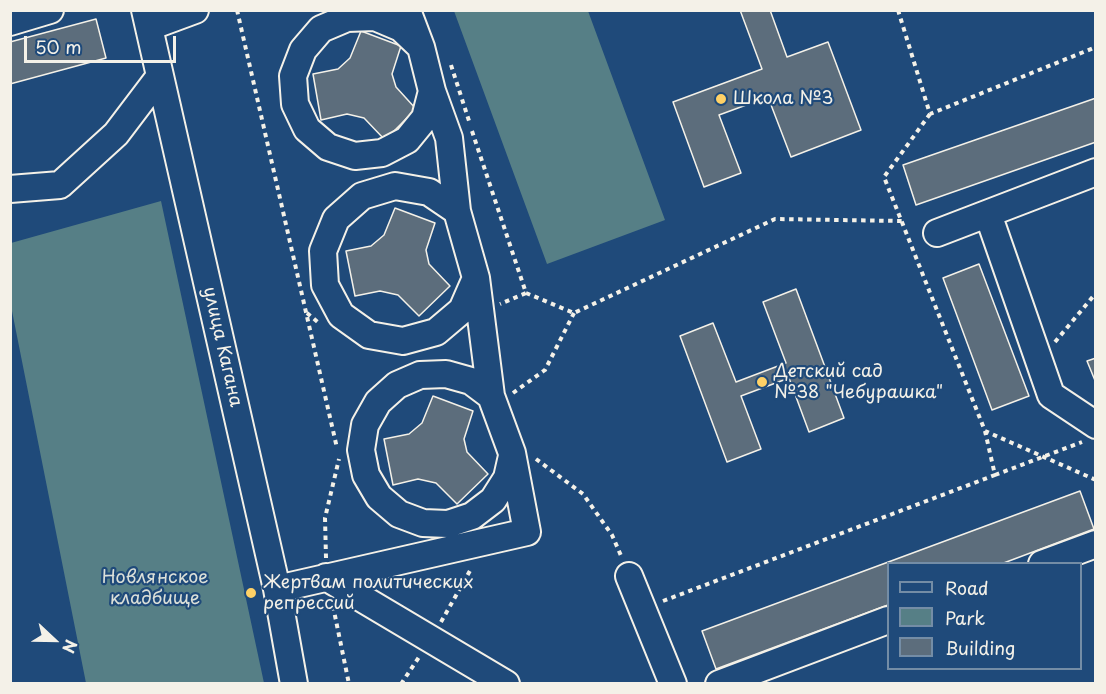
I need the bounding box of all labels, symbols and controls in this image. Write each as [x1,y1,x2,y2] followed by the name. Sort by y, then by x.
[27,24,178,62] scale bar
[35,33,82,60] text: 50 m
[733,88,833,110] place label: Школа №3
[714,92,728,106] marker: Школа №3
[198,285,246,409] street label: улица Кагана
[774,361,943,404] place label: Детский сад №38 "Чебурашка"
[755,375,769,389] marker: Детский сад №38 "Чебурашка"
[887,562,1082,670] legend
[102,567,208,610] park label: Новлянское кладбище
[263,572,473,614] place label: Жертвам политических репрессий
[945,574,989,601] text: Road
[244,586,258,600] marker: Жертвам политических репрессий
[945,604,985,631] text: Park
[24,610,84,670] north arrow
[945,634,1015,661] text: Building
[57,636,84,657] text: N

